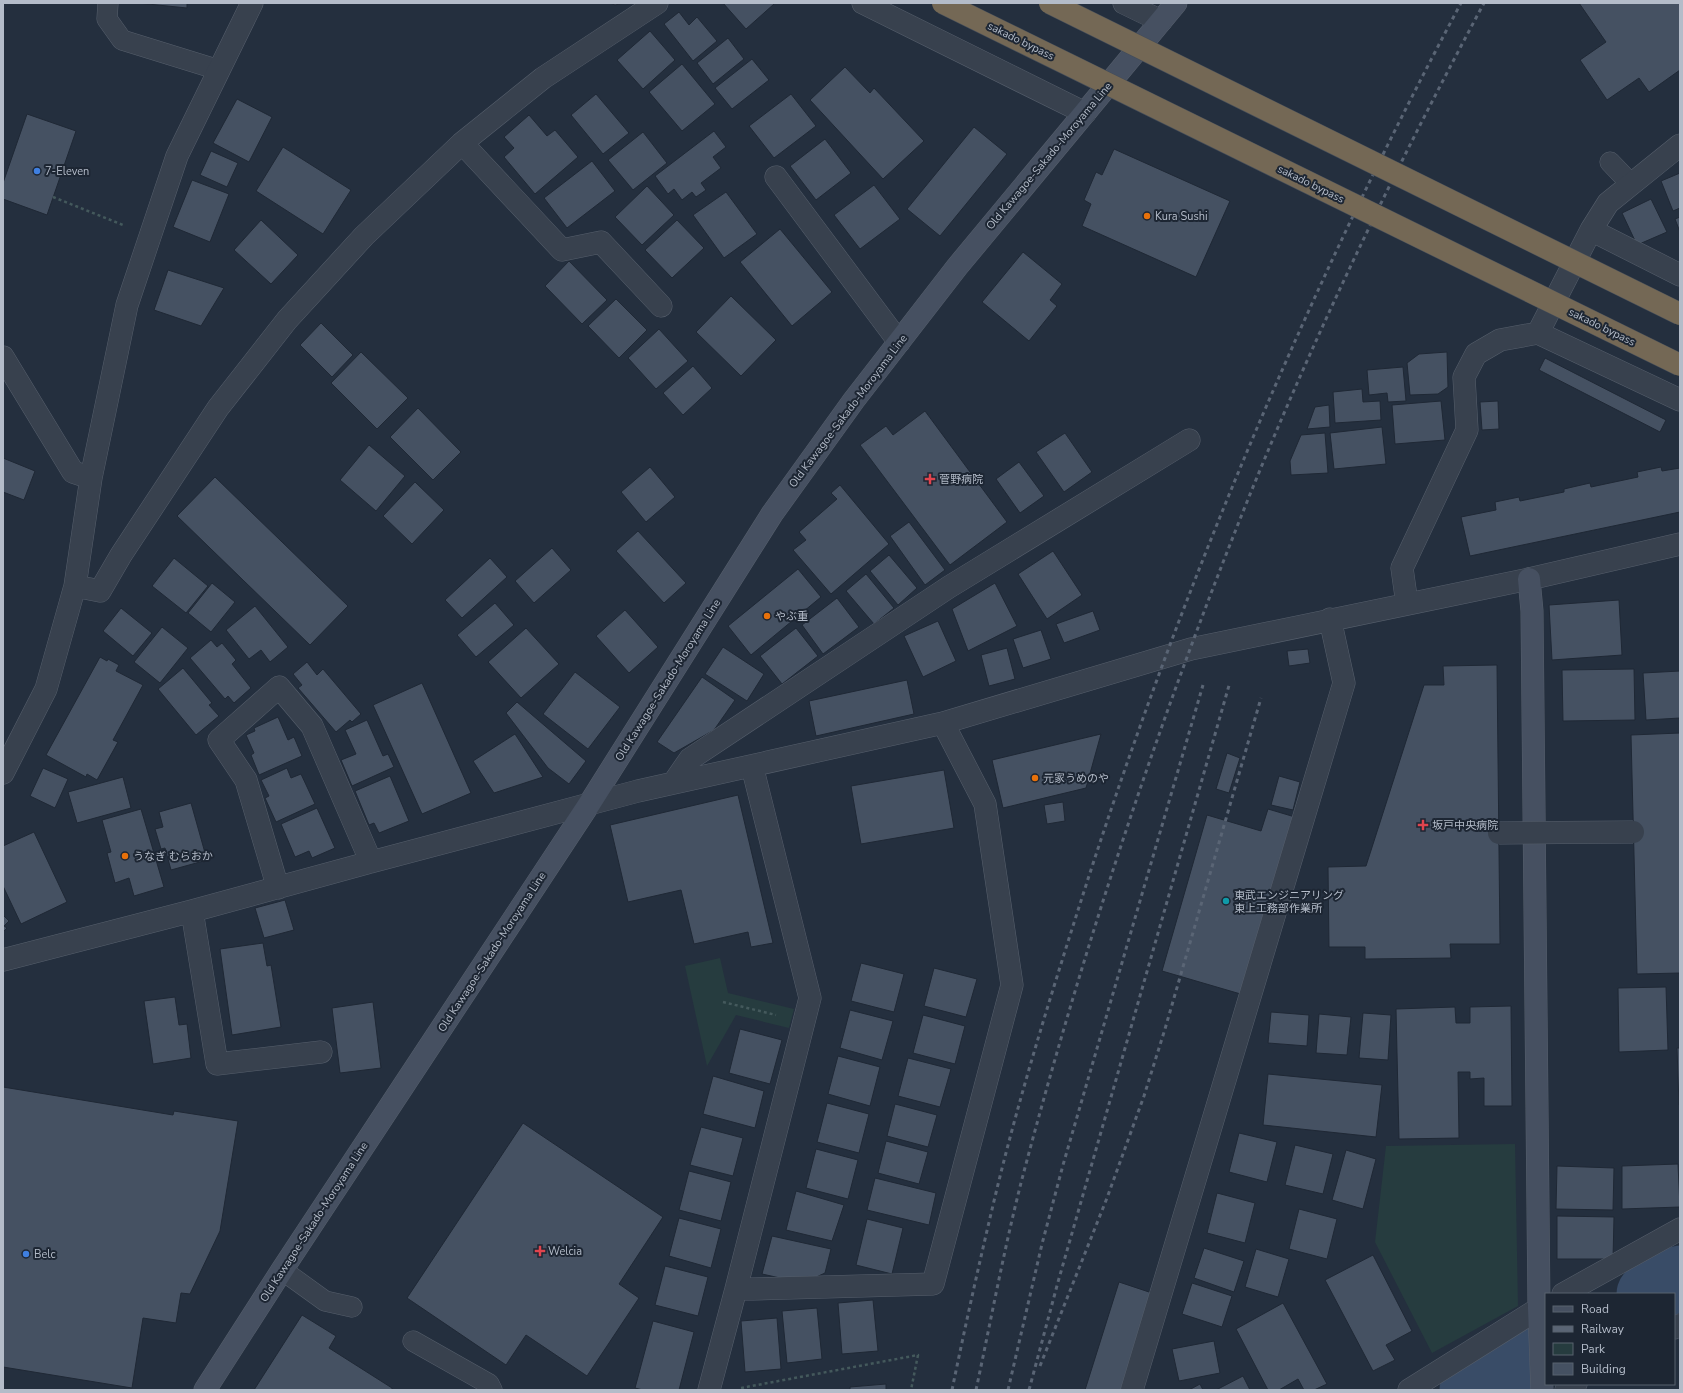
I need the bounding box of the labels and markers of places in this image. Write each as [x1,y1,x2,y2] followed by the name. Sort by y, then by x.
[45,164,89,179] place label: 7-Eleven
[32,166,42,176] marker: 7-Eleven
[1155,209,1208,224] place label: Kura Sushi
[1142,211,1152,221] marker: Kura Sushi
[939,472,983,487] place label: 菅野病院
[924,473,936,485] marker: 菅野病院
[775,609,808,624] place label: やぶ重
[762,611,772,621] marker: やぶ重
[1043,771,1109,786] place label: 元家うめのや
[1030,773,1040,783] marker: 元家うめのや
[1432,818,1498,833] place label: 坂戸中央病院
[1417,819,1429,831] marker: 坂戸中央病院
[133,849,213,864] place label: うなぎ むらおか
[120,851,130,861] marker: うなぎ むらおか
[1234,888,1344,916] place label: 東武エンジニアリング 東上工務部作業所
[1221,896,1231,906] marker: 東武エンジニアリング 東上工務部作業所
[548,1244,582,1259] place label: Welcia
[535,1246,545,1256] marker: Welcia
[34,1247,56,1262] place label: Belc
[21,1249,31,1259] marker: Belc

